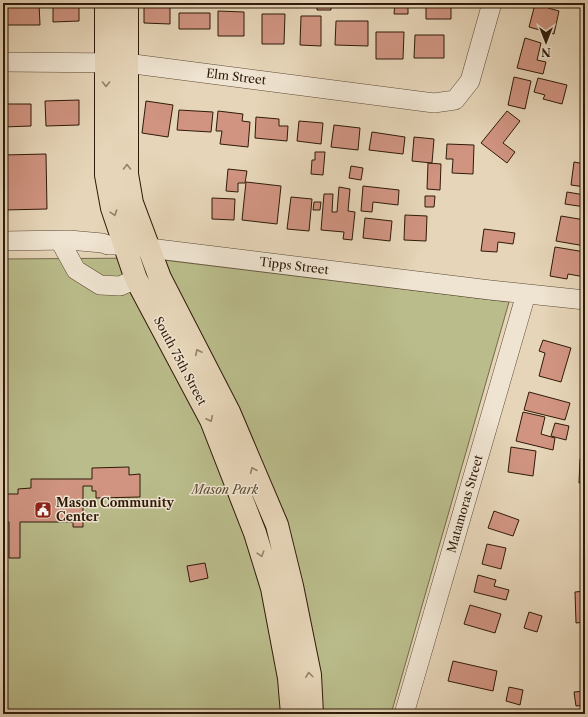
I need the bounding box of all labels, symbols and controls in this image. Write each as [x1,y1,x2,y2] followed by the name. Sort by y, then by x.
[526,22,566,62] north arrow
[541,45,551,59] text: N
[205,65,268,88] street label: Elm Street
[102,81,110,87] one-way arrow
[123,164,131,170] one-way arrow
[109,209,118,216] one-way arrow
[259,254,330,277] street label: Tipps Street
[151,314,210,408] street label: South 75th Street
[195,349,203,356] one-way arrow
[205,415,213,422] one-way arrow
[443,452,486,555] street label: Matamoras Street
[250,466,258,474] one-way arrow
[190,482,259,497] park label: Mason Park
[56,495,174,524] place label: Mason Community Center
[33,500,53,520] public building icon: Mason Community Center
[256,550,265,557] one-way arrow
[305,672,314,678] one-way arrow

